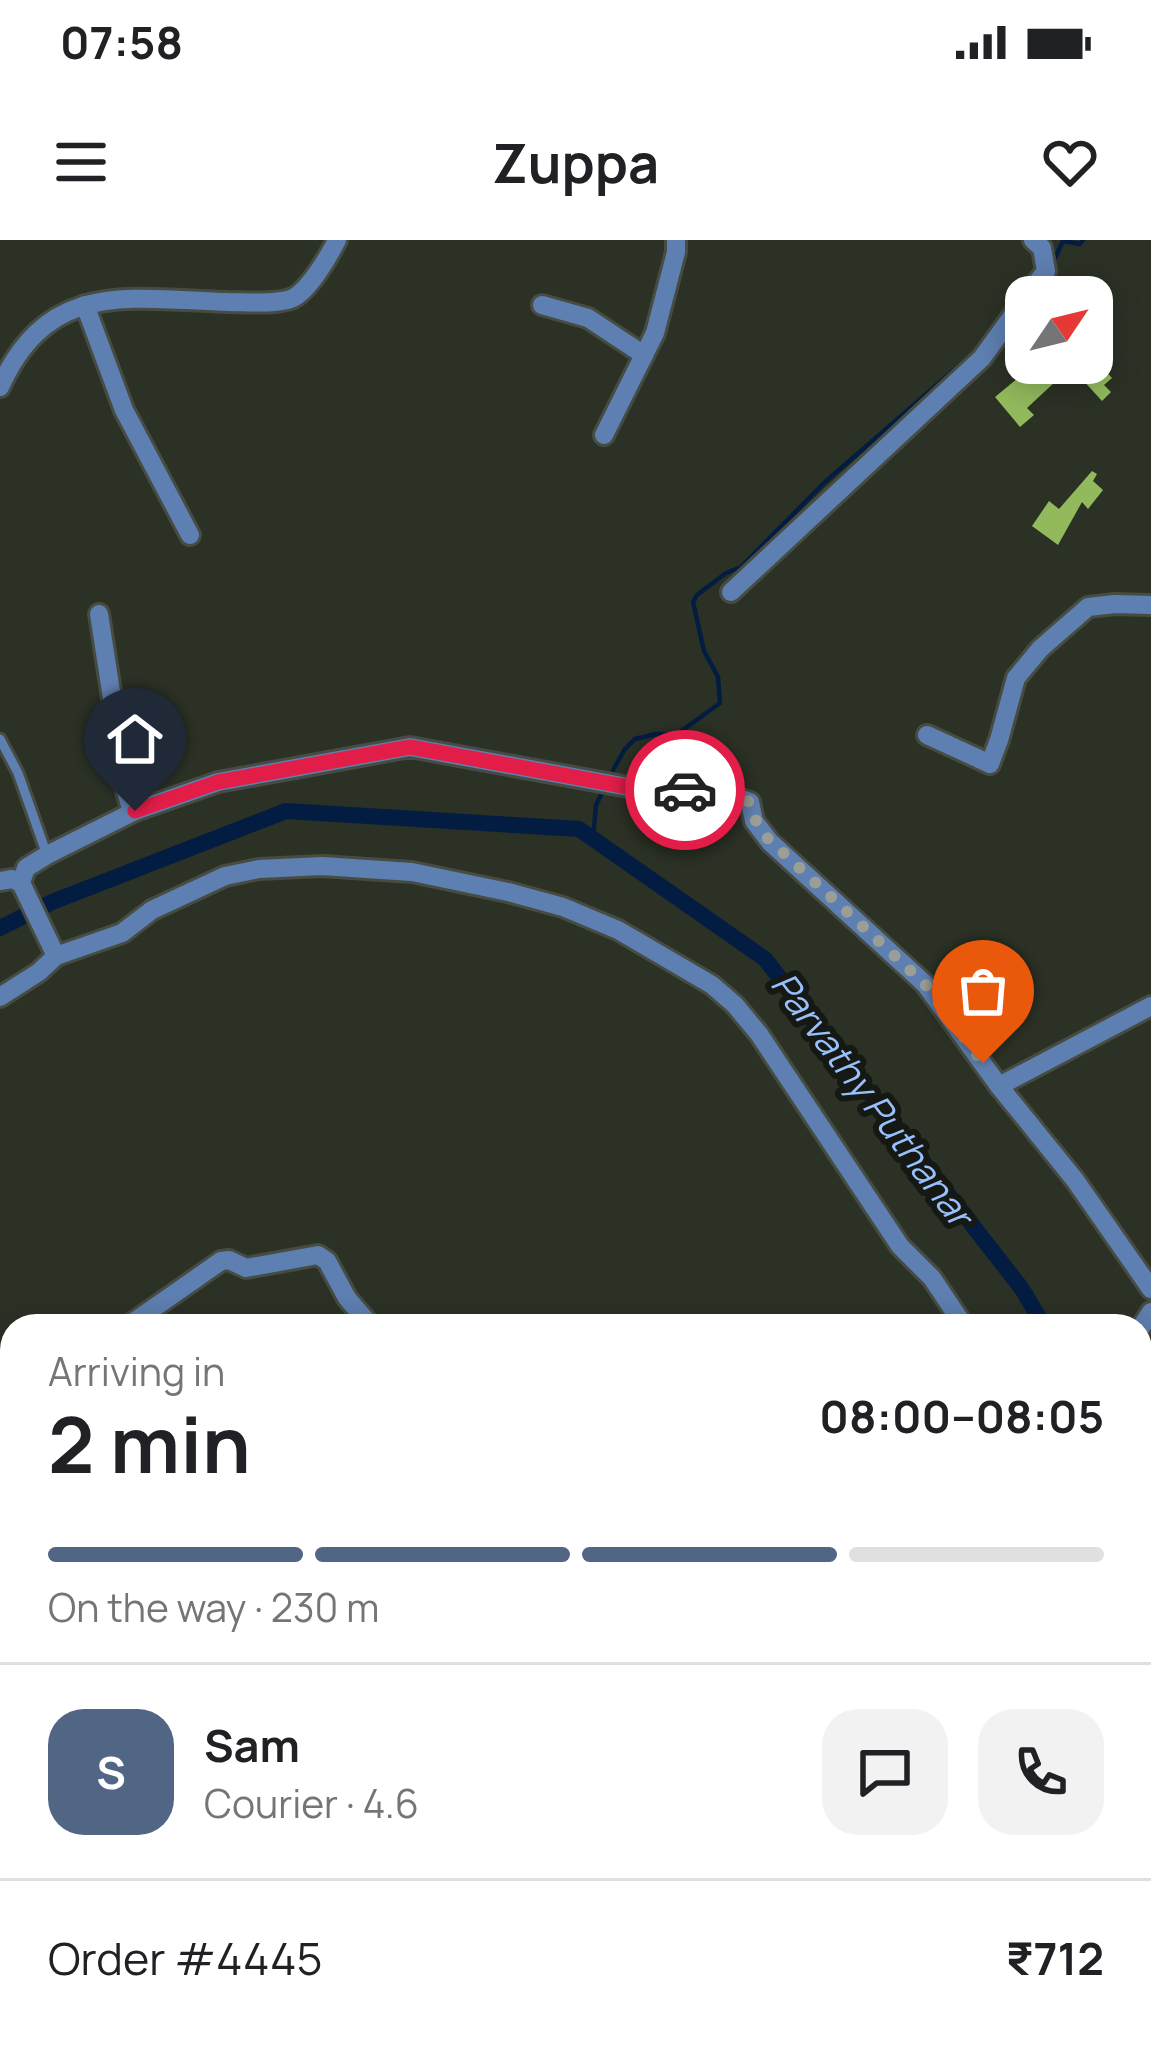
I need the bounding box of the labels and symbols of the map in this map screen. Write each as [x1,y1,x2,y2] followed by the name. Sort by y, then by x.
[1005,276,1113,384] north arrow
[84,688,186,811] pin
[625,730,745,850] courier
[932,940,1034,1063] pin
[761,962,987,1239] water label: Parvathy Puthanar

